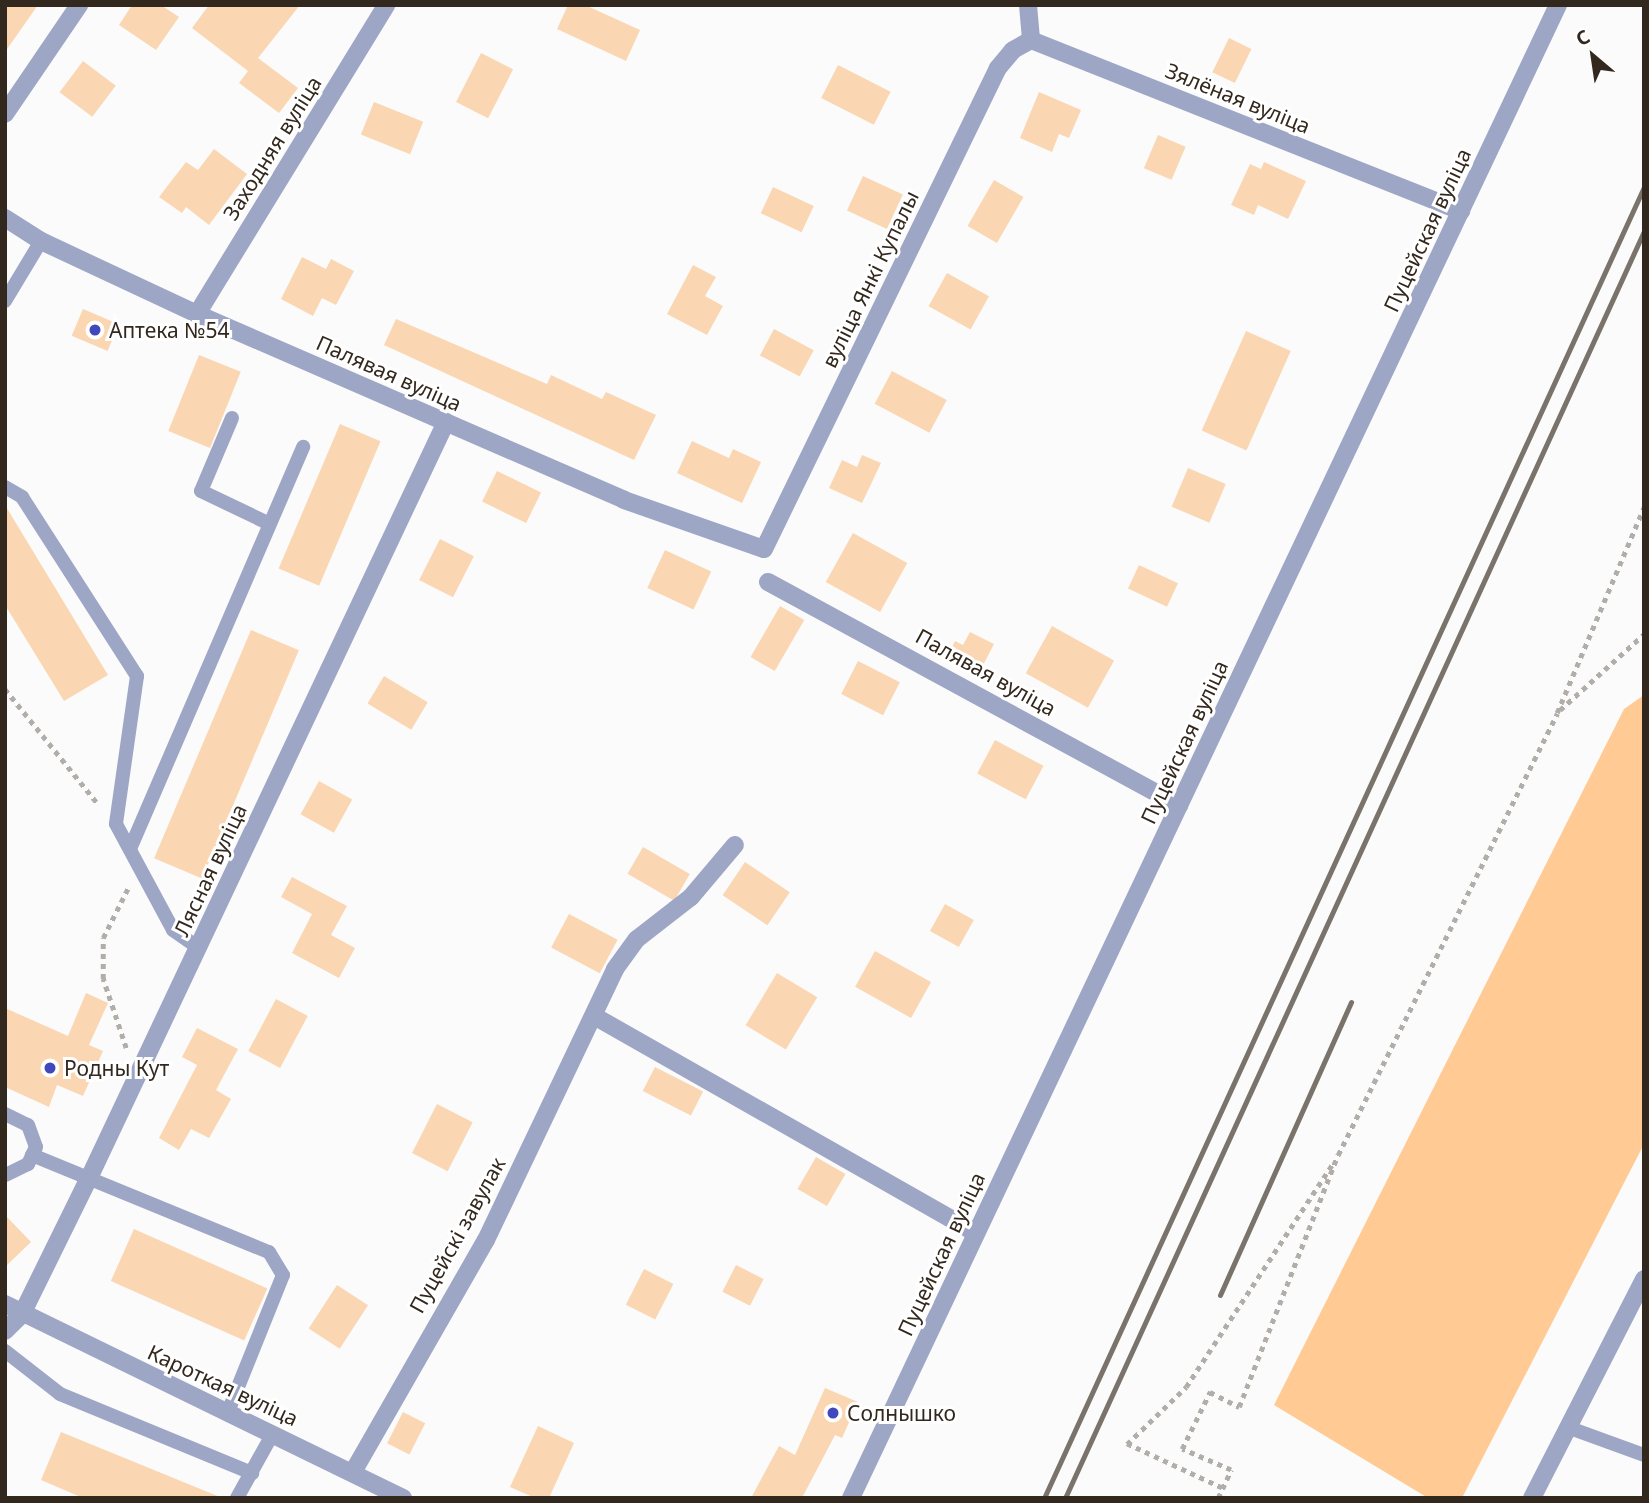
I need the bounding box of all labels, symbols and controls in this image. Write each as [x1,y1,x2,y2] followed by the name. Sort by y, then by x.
[1558,21,1628,91] north arrow
[1571,23,1594,52] text: С
[1162,58,1314,138] street label: Зялёная вуліца
[218,71,326,225] street label: Заходняя вуліца
[1378,144,1476,316] street label: Пуцейская вуліца
[816,186,924,372] street label: вуліца Янкі Купалы
[109,317,230,343] place label: Аптека №54
[87,322,103,338] marker: Аптека №54
[313,330,465,416] street label: Палявая вуліца
[912,623,1060,721] street label: Палявая вуліца
[1135,656,1233,828] street label: Пуцейская вуліца
[168,800,252,940] street label: Лясная вуліца
[64,1055,169,1081] place label: Родны Кут
[42,1060,58,1076] marker: Родны Кут
[404,1153,510,1317] street label: Пуцейскі завулак
[892,1168,990,1340] street label: Пуцейская вуліца
[144,1339,302,1431] street label: Кароткая вуліца
[847,1400,956,1426] place label: Солнышко
[825,1405,841,1421] marker: Солнышко

